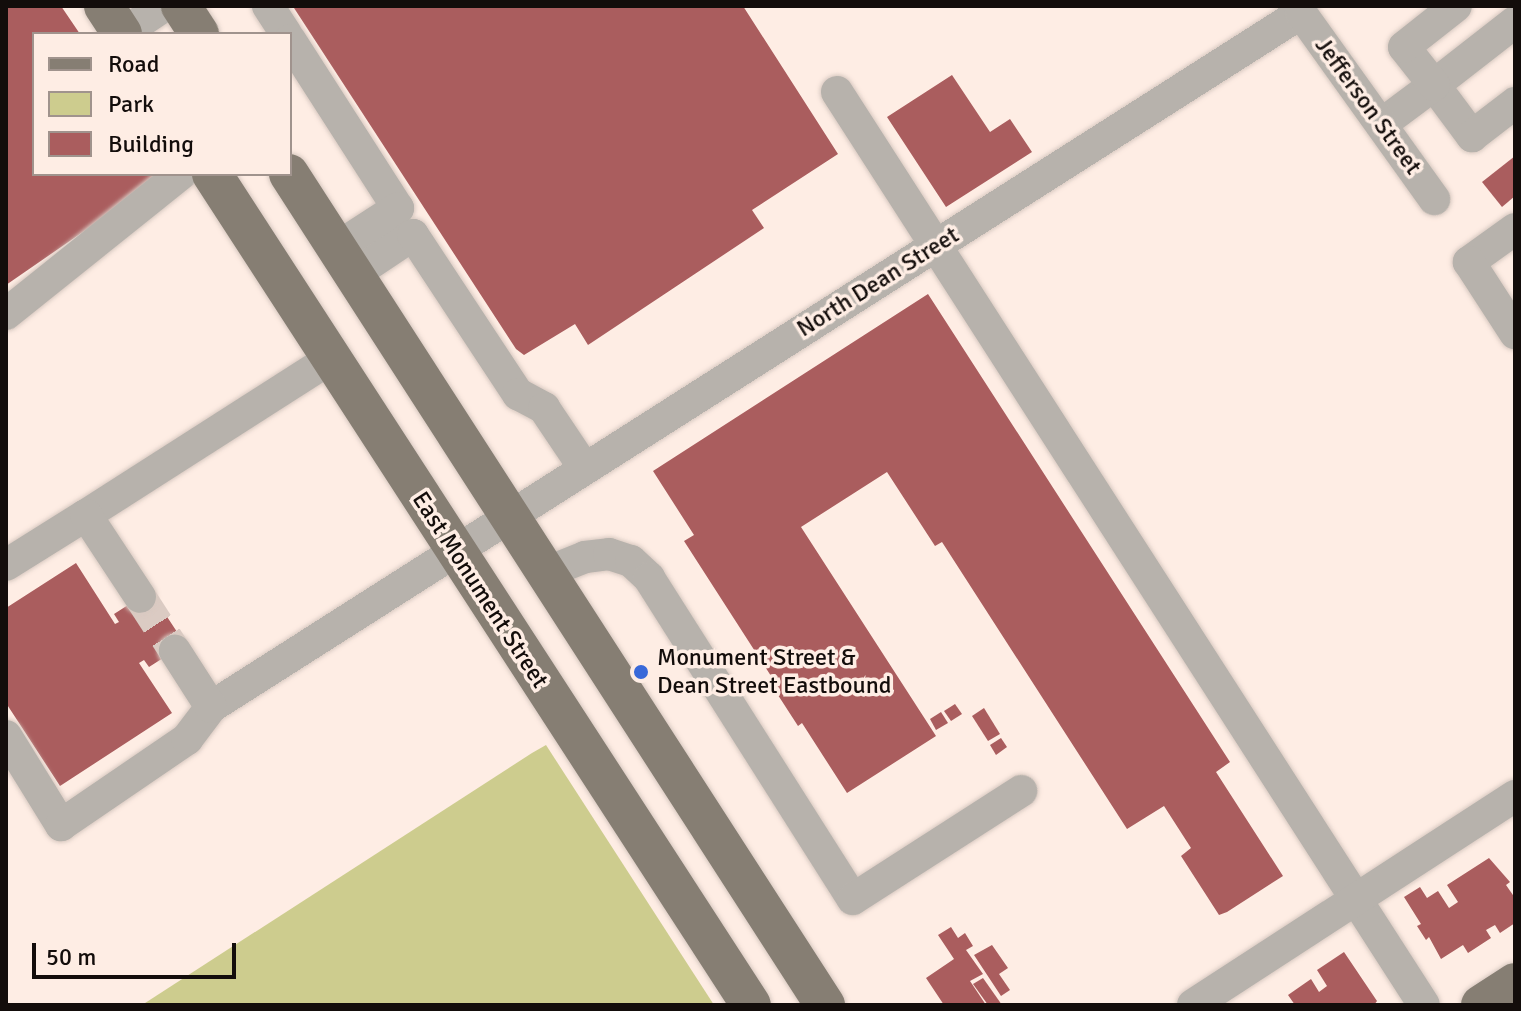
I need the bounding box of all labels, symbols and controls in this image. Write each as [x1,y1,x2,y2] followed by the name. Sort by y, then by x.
[32,32,292,176] legend
[1309,32,1427,180] street label: Jefferson Street
[108,49,159,79] text: Road
[108,89,154,119] text: Park
[108,129,194,159] text: Building
[792,221,964,343] street label: North Dean Street
[406,486,554,694] street label: East Monument Street
[657,644,891,700] place label: Monument Street & Dean Street Eastbound
[632,663,650,681] marker: Monument Street & Dean Street Eastbound
[36,927,240,977] scale bar
[46,942,96,972] text: 50 m

